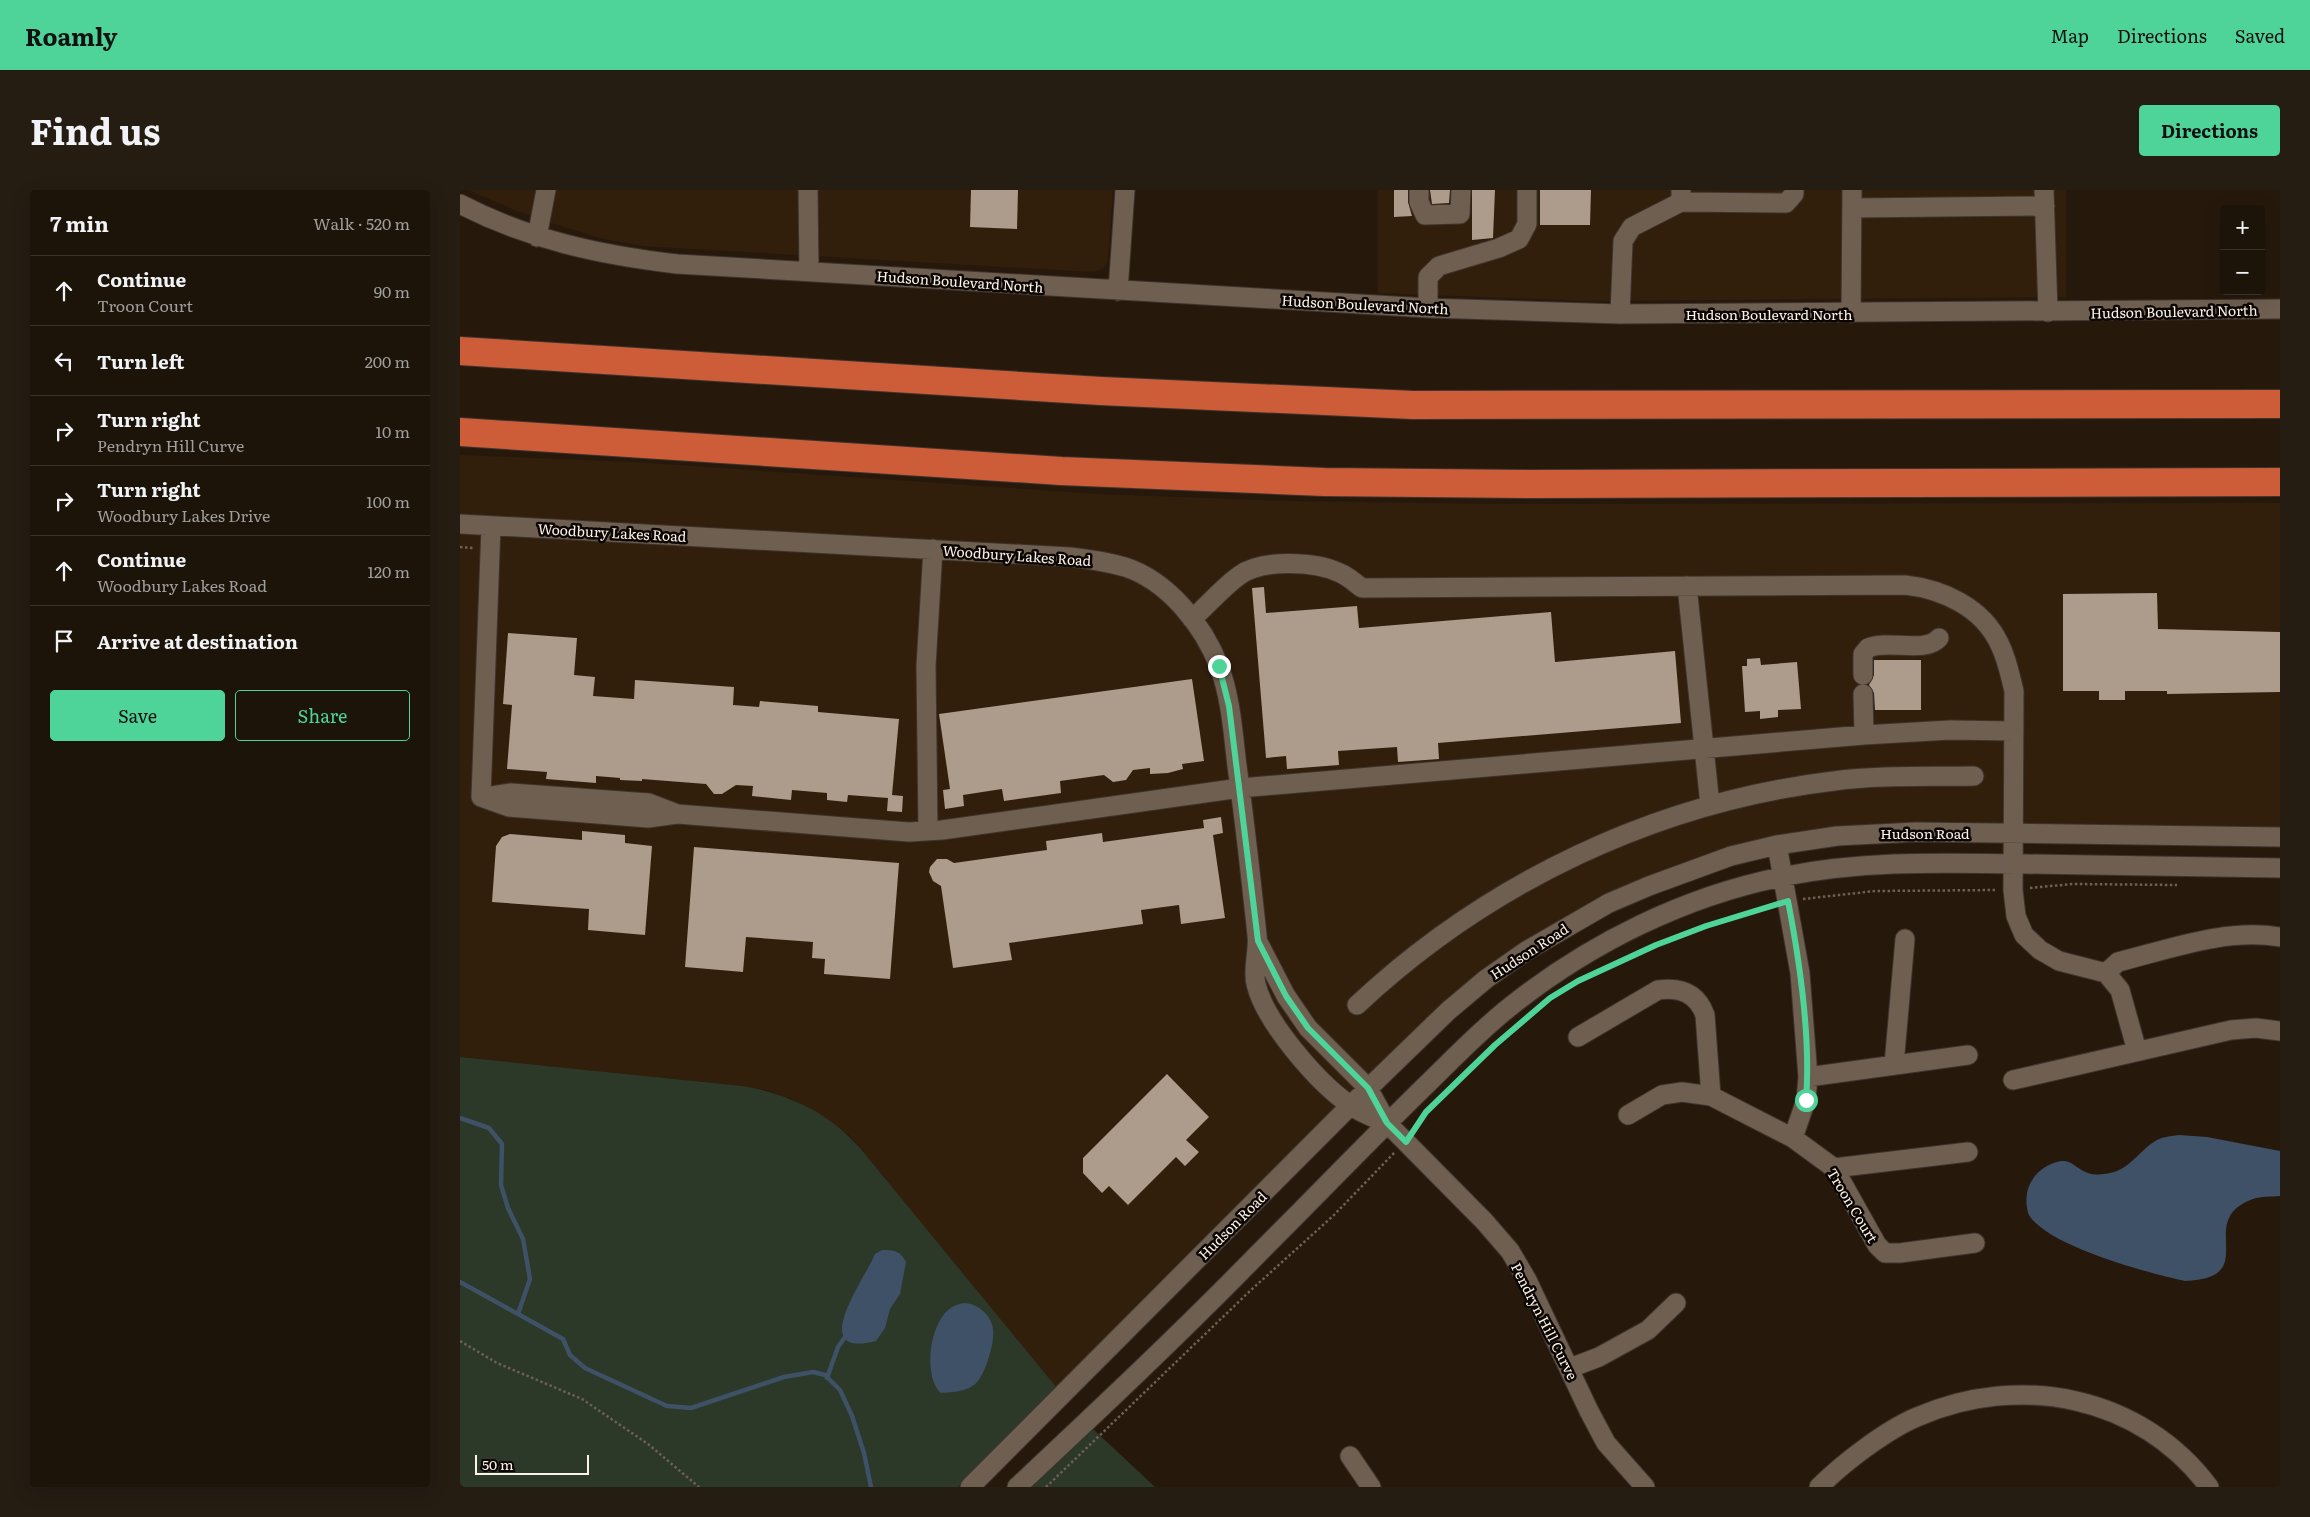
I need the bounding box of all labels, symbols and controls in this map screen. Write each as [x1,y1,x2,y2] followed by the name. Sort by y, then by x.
[25,18,118,53] text: Roamly
[2051,22,2089,49] text: Map
[2117,22,2207,49] text: Directions
[2235,22,2285,49] text: Saved
[30,104,160,156] text: Find us
[2139,105,2280,156] button: Directions
[2220,205,2265,295] map controls
[2220,205,2265,250] button: +
[50,207,109,238] text: 7 min
[313,211,410,235] text: Walk · 520 m
[2220,250,2265,295] button: −
[97,265,186,293] text: Continue
[876,265,1044,297] street label: Hudson Boulevard North
[50,277,78,305] icon: ahead
[374,279,410,303] text: 90 m
[1281,290,1449,318] street label: Hudson Boulevard North
[97,293,193,317] text: Troon Court
[2090,300,2258,322] street label: Hudson Boulevard North
[1685,304,1853,324] street label: Hudson Boulevard North
[50,347,78,375] icon: left
[97,347,184,375] text: Turn left
[365,349,410,373] text: 200 m
[97,405,201,433] text: Turn right
[50,417,78,445] icon: right
[376,419,410,443] text: 10 m
[97,433,244,457] text: Pendryn Hill Curve
[97,475,201,503] text: Turn right
[50,487,78,515] icon: right
[366,489,410,513] text: 100 m
[97,503,270,527] text: Woodbury Lakes Drive
[537,518,687,546] street label: Woodbury Lakes Road
[942,540,1092,570] street label: Woodbury Lakes Road
[97,545,186,573] text: Continue
[50,557,78,585] icon: ahead
[367,559,410,583] text: 120 m
[97,573,267,597] text: Woodbury Lakes Road
[50,627,78,655] icon: arrive
[97,627,298,655] text: Arrive at destination
[1208,655,1231,678] route end
[50,690,225,741] button: Save
[235,690,410,741] button: Share
[1880,823,1970,843] street label: Hudson Road
[1486,918,1572,984] street label: Hudson Road
[1795,1089,1818,1112] route start
[1823,1164,1883,1246] street label: Troon Court
[1193,1186,1271,1264] street label: Hudson Road
[1507,1259,1583,1383] street label: Pendryn Hill Curve
[475,1452,589,1475] scale bar
[482,1454,514,1474] text: 50 m

